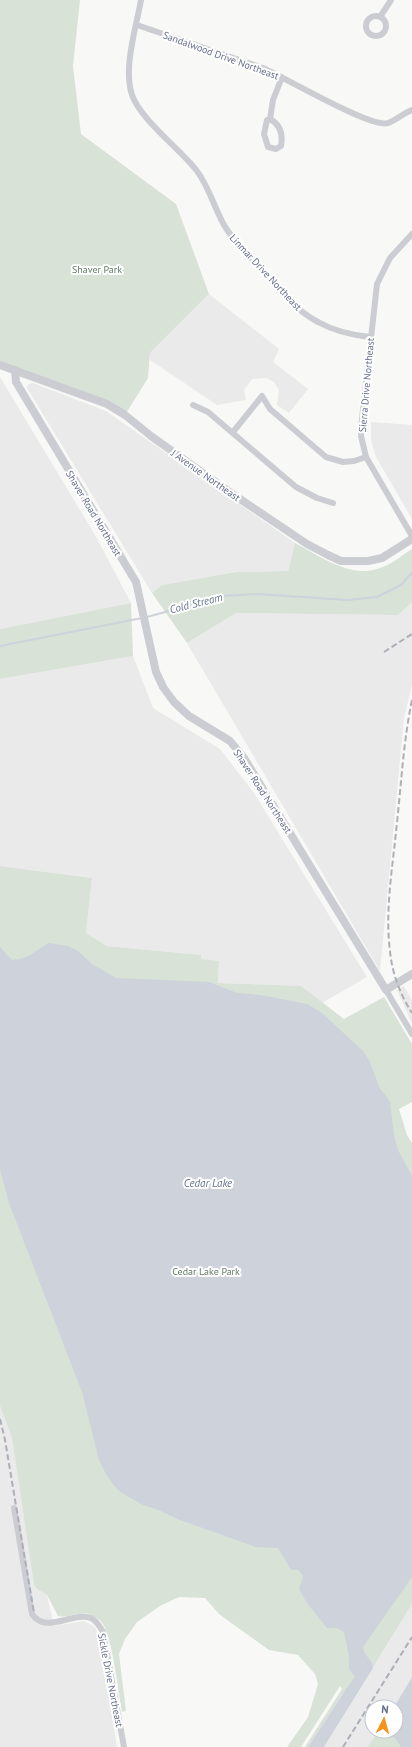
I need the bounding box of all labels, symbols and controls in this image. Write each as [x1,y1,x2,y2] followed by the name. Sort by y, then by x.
[161,28,281,83] street label: Sandalwood Drive Northeast
[227,231,305,314] street label: Linmar Drive Northeast
[72,263,122,276] park label: Shaver Park
[356,337,377,433] street label: Sierra Drive Northeast
[168,446,243,504] street label: J Avenue Northeast
[63,468,125,559] street label: Shaver Road Northeast
[168,590,224,616] water label: Cold Stream
[231,747,295,836] street label: Shaver Road Northeast
[184,1176,232,1190] water label: Cedar Lake
[172,1265,240,1278] park label: Cedar Lake Park
[95,1632,126,1729] street label: Sickle Drive Northeast
[364,1699,404,1739] north arrow
[381,1702,389,1716] text: N

